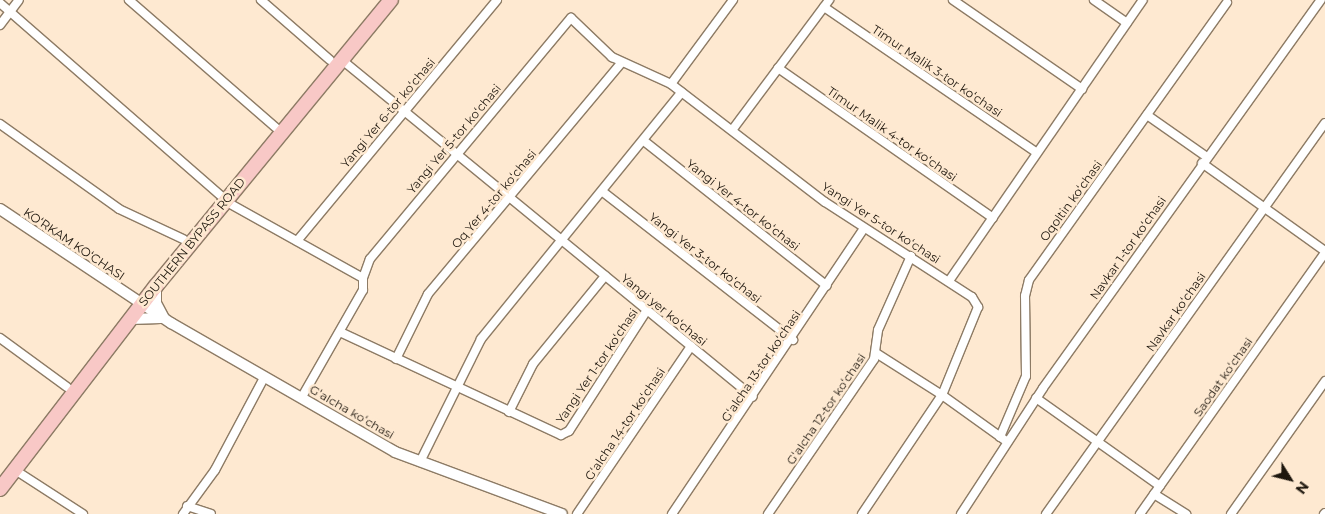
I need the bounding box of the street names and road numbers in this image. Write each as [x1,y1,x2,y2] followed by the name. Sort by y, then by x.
[869,22,1005,120] street label: Timur Malik 3-tor koʻchasi
[338,55,438,171] street label: Yangi Yer 6-tor koʻchasi
[404,81,504,197] street label: Yangi Yer 5-tor koʻchasi
[824,84,960,184] street label: Timur Malik 4-tor koʻchasi
[449,147,539,251] street label: Oq Yer 4-tor koʻchasi
[684,156,802,254] street label: Yangi Yer 4-tor koʻchasi
[1037,158,1105,244] street label: Oqoltin koʻchasi
[136,175,248,309] street label: SOUTHERN BYPASS ROAD
[819,179,943,267] street label: Yangi Yer 5-tor koʻchasi
[1087,194,1169,302] street label: Navkar 1-tor koʻchasi
[21,205,127,283] street label: KO‘RKAM KO‘CHASI
[646,210,764,306] street label: Yangi Yer 3-tor koʻchasi
[1143,270,1209,354] street label: Navkar koʻchasi
[618,271,710,349] street label: Yangi yer koʻchasi
[553,306,641,426] street label: Yangi Yer 1-tor koʻchasi
[718,308,804,424] street label: Gʻalcha 13-tor koʻchasi
[1190,335,1256,419] street label: Saodat koʻchasi
[783,351,869,467] street label: Gʻalcha 12-tor koʻchasi
[582,365,668,483] street label: Gʻalcha 14-tor koʻchasi
[307,382,397,442] street label: Gʻalcha koʻchasi

